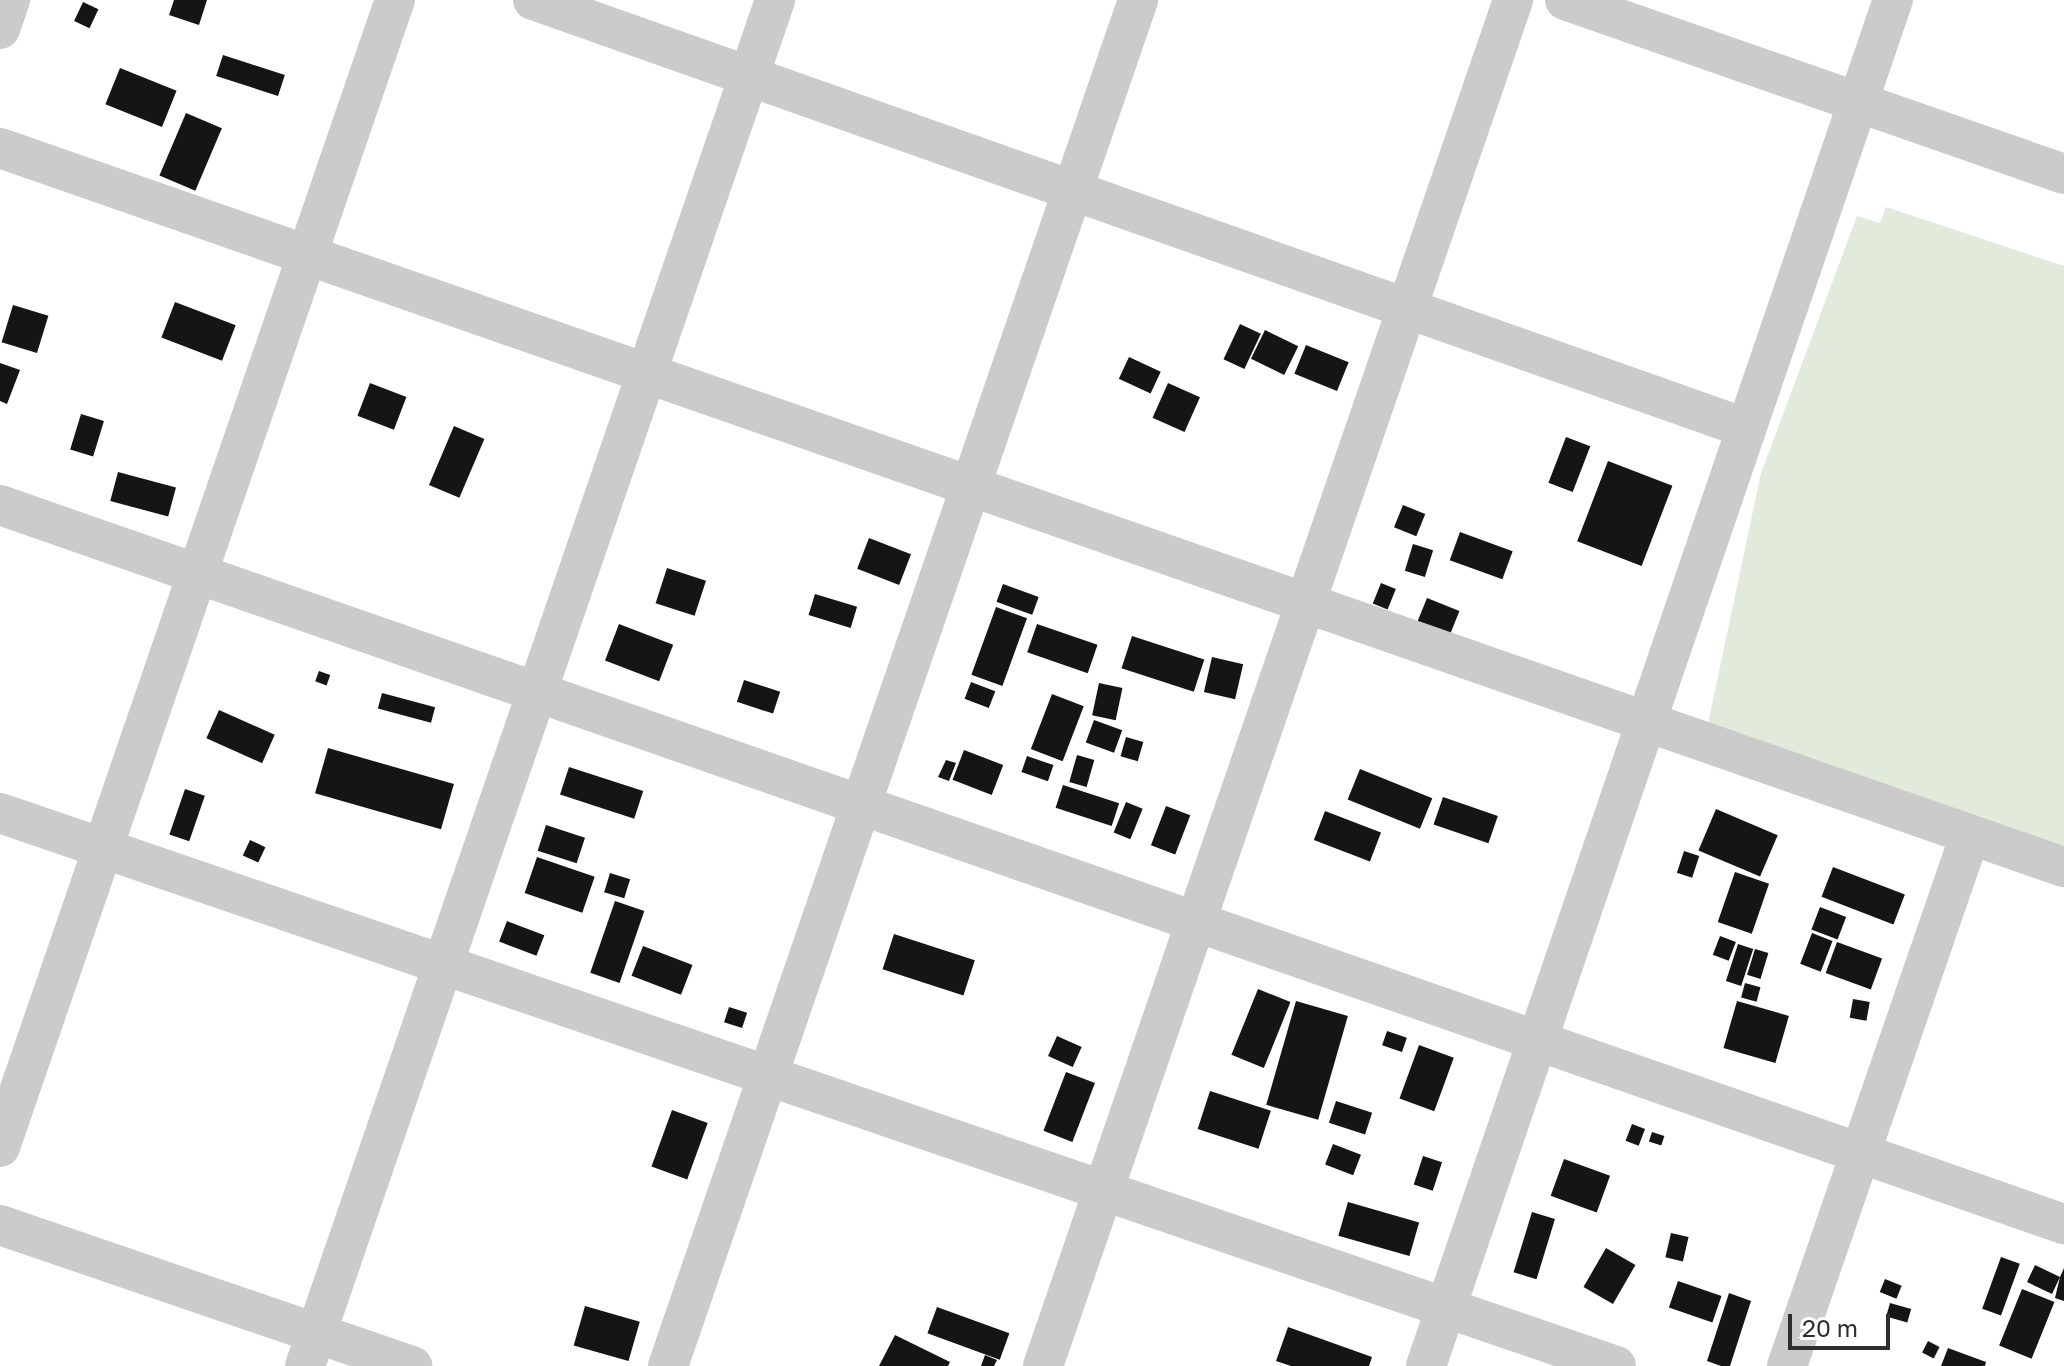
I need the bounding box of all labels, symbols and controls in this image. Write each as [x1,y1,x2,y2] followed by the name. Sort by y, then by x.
[1792,1298,1894,1348] scale bar
[1802,1313,1858,1342] text: 20 m

